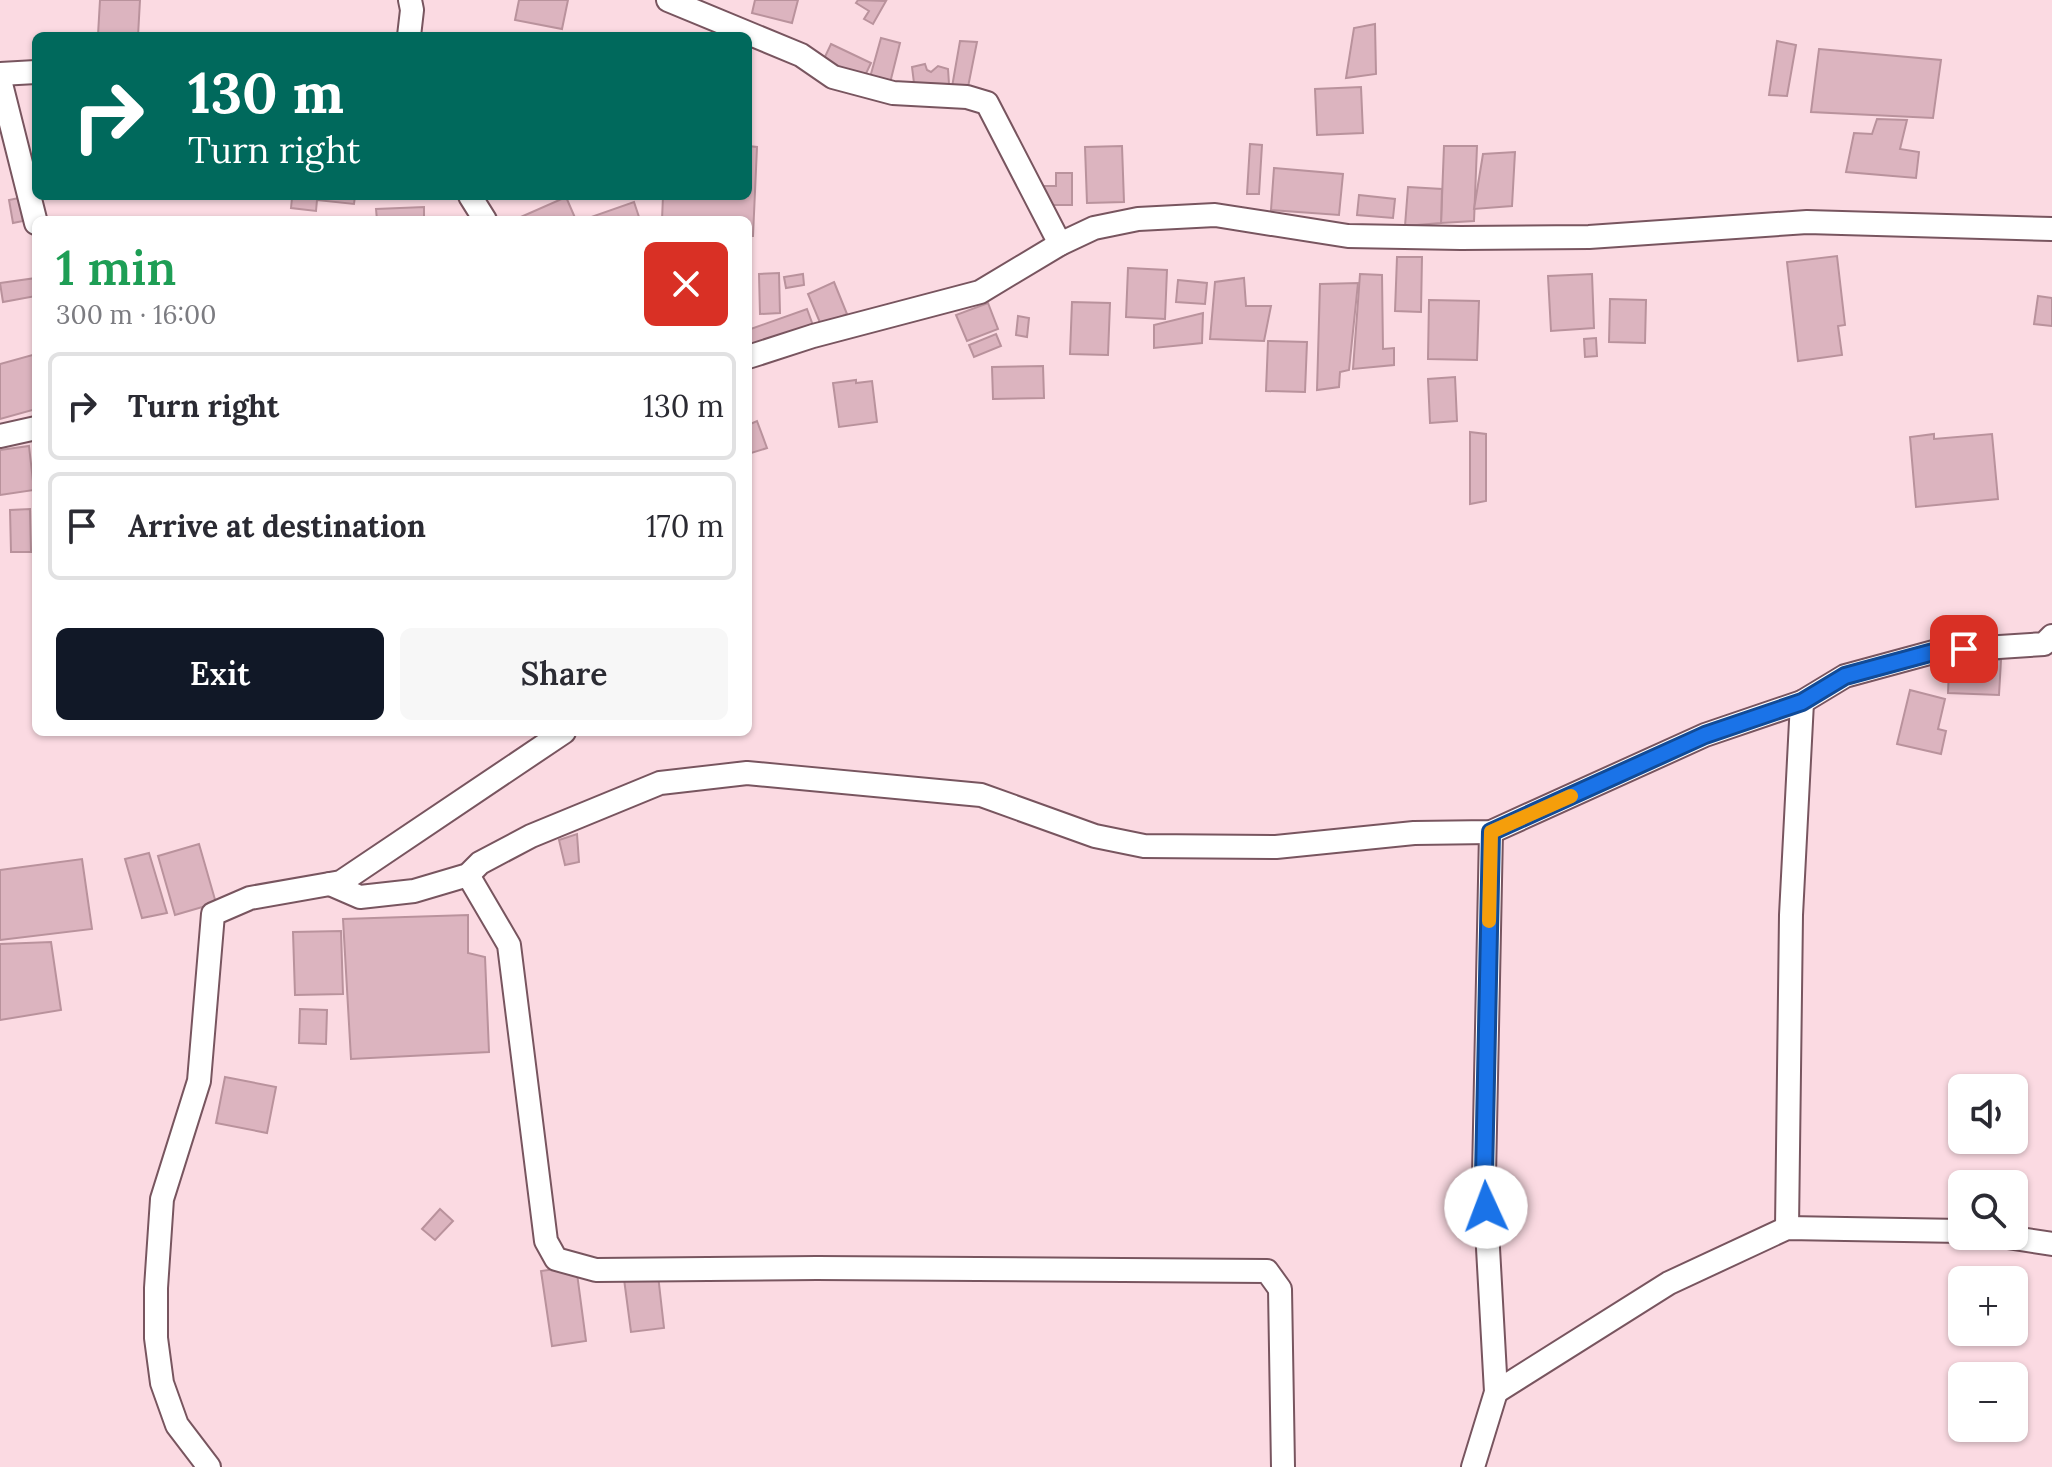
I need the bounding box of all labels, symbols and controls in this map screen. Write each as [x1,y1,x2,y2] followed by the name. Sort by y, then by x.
[188,57,344,128] text: 130 m
[56,64,160,168] icon: right
[188,127,361,173] text: Turn right
[56,237,176,298] text: 1 min
[644,242,728,326] button: close
[56,298,216,331] text: 300 m · 16:00
[60,384,104,428] icon: right
[128,387,279,425] text: Turn right
[643,387,724,425] text: 130 m
[60,504,104,548] icon: arrive
[128,507,426,545] text: Arrive at destination
[646,507,724,545] text: 170 m
[1930,615,1998,683] pin
[1942,627,1986,671] icon: arrive
[56,628,384,720] button: Exit
[400,628,728,720] button: Share
[1948,1074,2028,1442] map controls
[1948,1074,2028,1154] button: sound
[1444,1165,1528,1249] position arrow
[1948,1170,2028,1250] button: search
[1948,1266,2028,1346] button: +
[1948,1362,2028,1442] button: −

